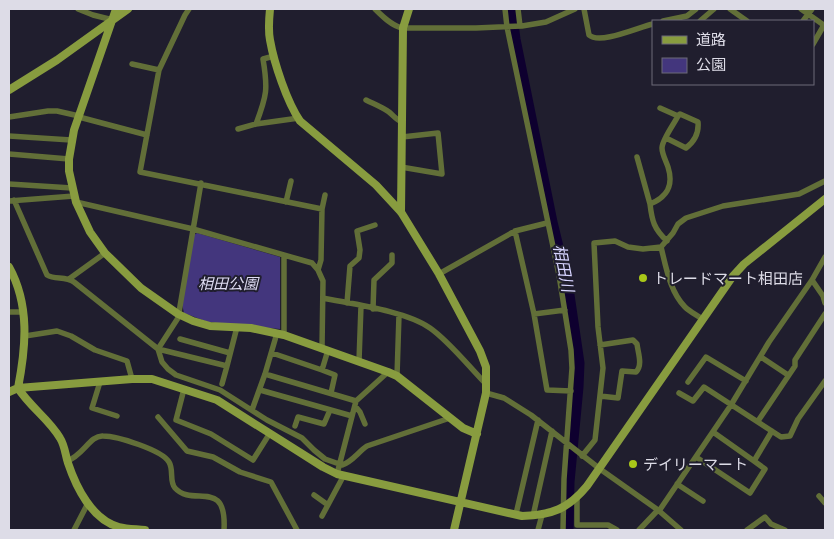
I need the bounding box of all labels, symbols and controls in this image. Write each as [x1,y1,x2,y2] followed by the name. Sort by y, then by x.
[652,20,814,85] legend
[696,30,726,49] text: 道路
[696,55,726,74] text: 公園
[550,243,579,295] water label: 相田川
[653,269,803,288] place label: トレードマート相田店
[637,272,649,284] marker: トレードマート相田店
[198,274,260,293] park label: 相田公園
[643,455,748,474] place label: デイリーマート
[627,458,639,470] marker: デイリーマート

